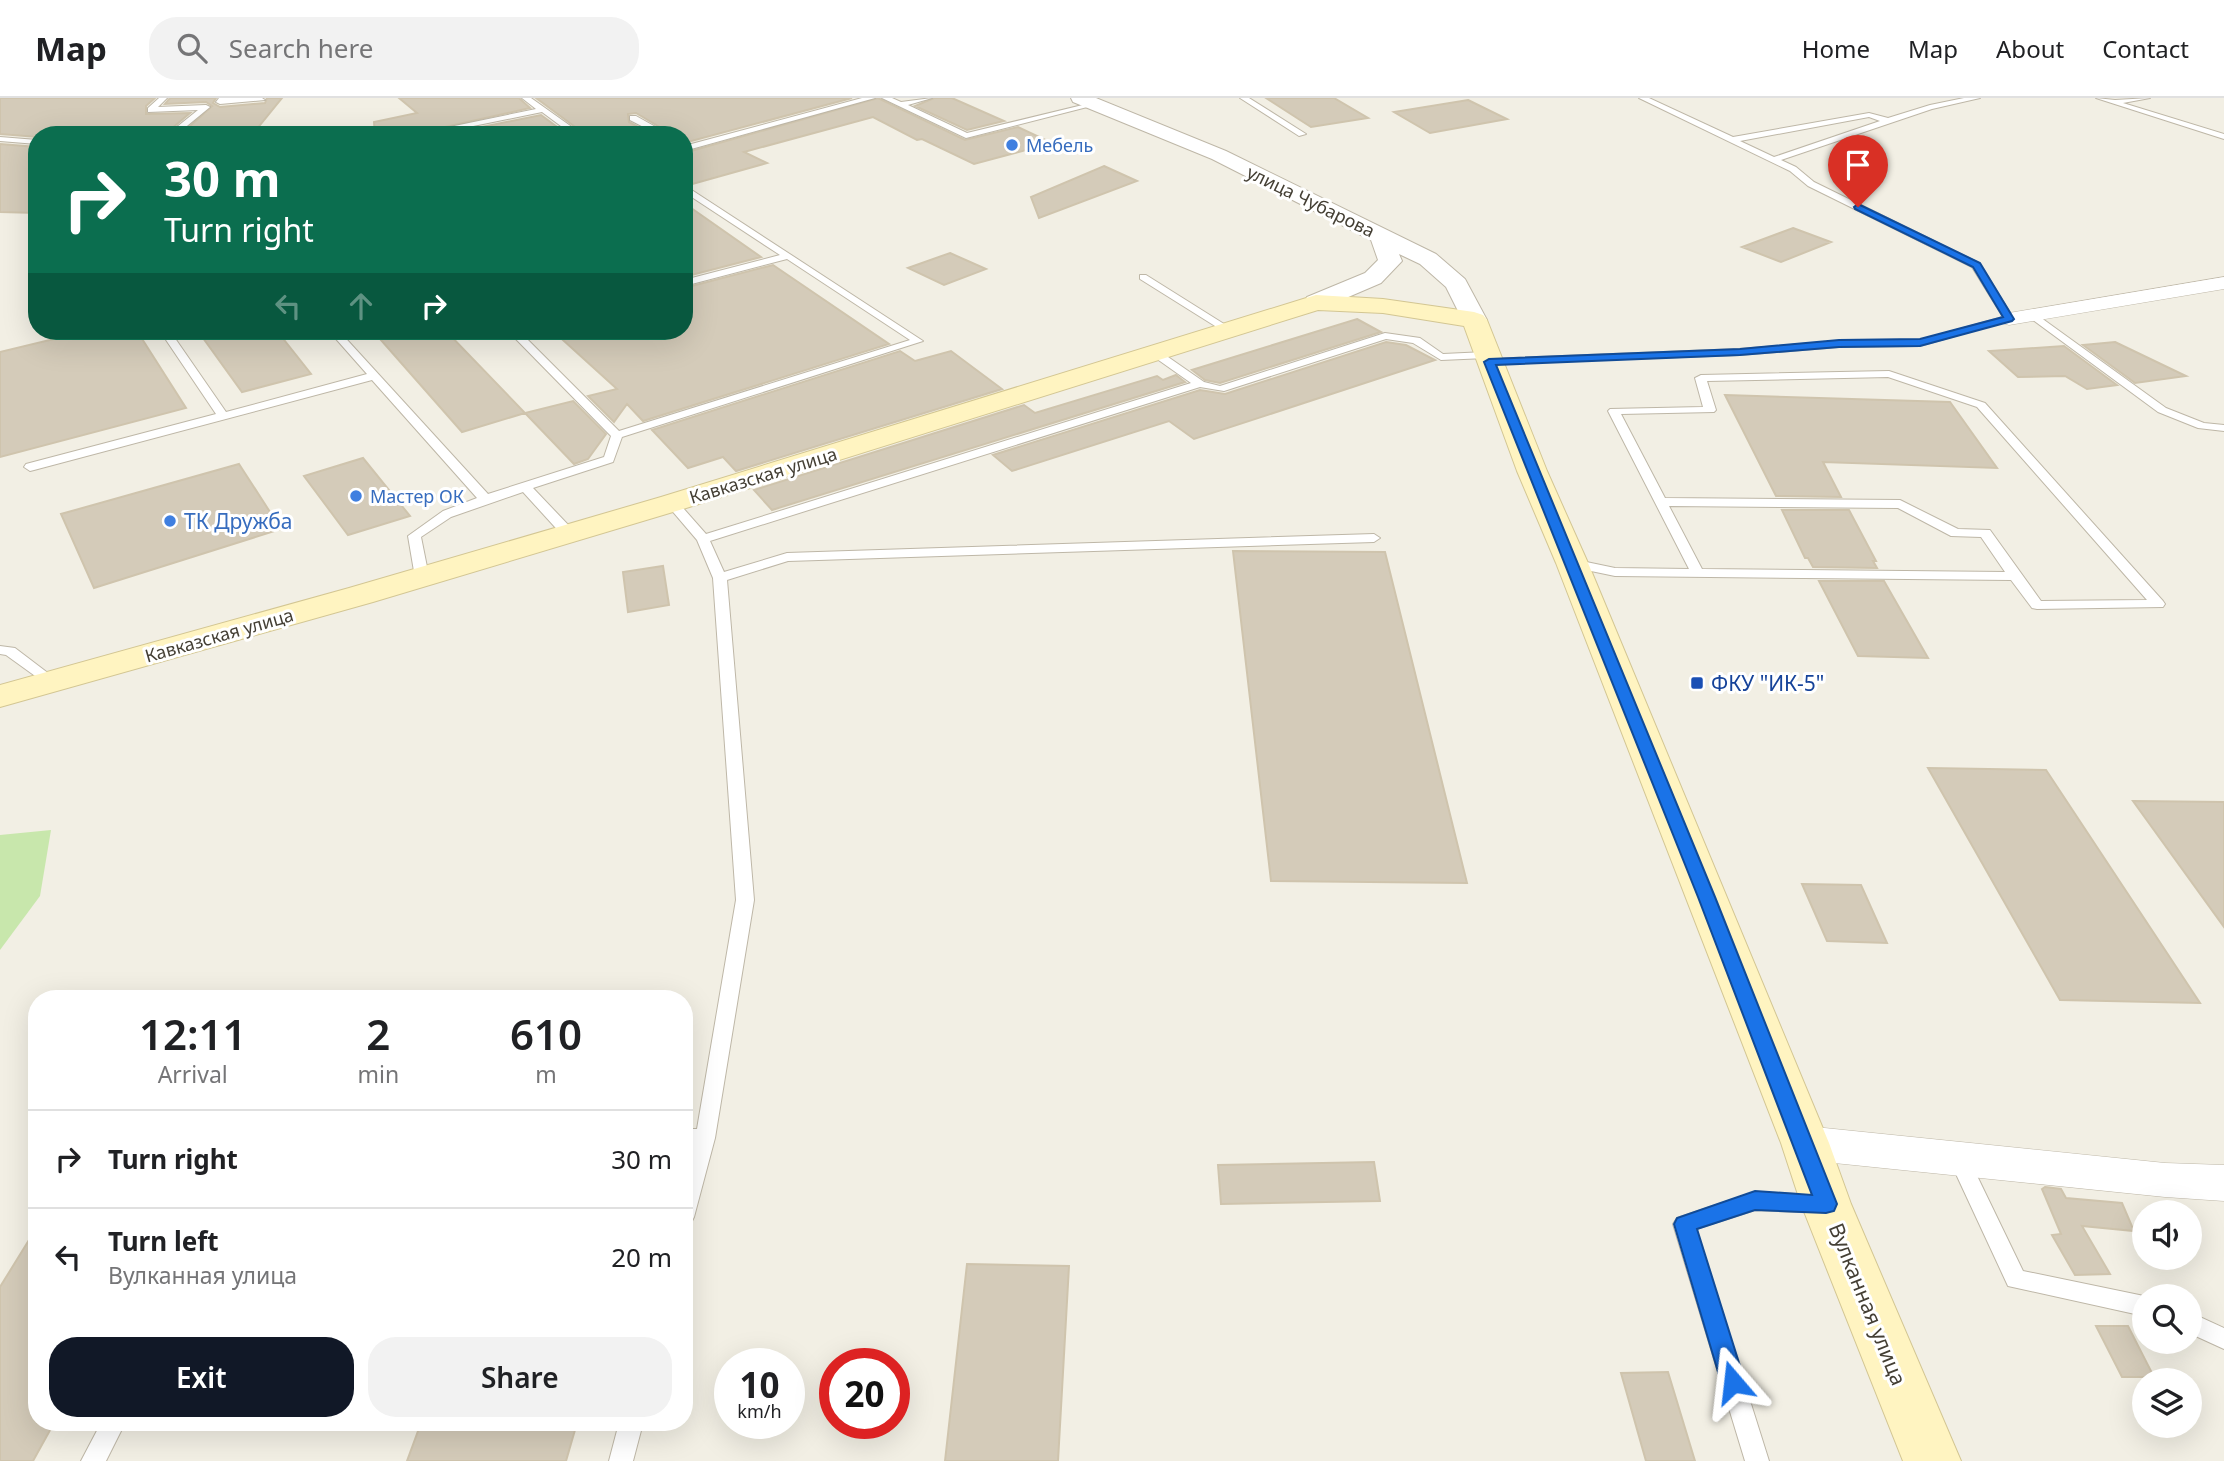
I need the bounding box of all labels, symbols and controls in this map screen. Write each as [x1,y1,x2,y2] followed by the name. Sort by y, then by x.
[149,17,639,80] search box
[35,26,107,71] text: Map
[173,29,211,67] icon: search
[229,30,373,66] text: Search here
[1802,32,1870,65] text: Home
[1908,32,1958,65] text: Map
[1996,32,2064,65] text: About
[2102,32,2189,65] text: Contact
[1026,133,1093,157] place label: Мебель
[1828,135,1888,207] pin
[1004,137,1020,153] marker: Мебель
[164,145,281,211] text: 30 m
[1839,146,1877,184] icon: arrive
[49,154,140,245] icon: right
[1243,160,1379,242] street label: улица Чубарова
[164,208,314,251] text: Turn right
[269,287,307,325] icon: left
[342,287,380,325] icon: ahead
[415,287,453,325] icon: right
[686,441,840,509] street label: Кавказская улица
[370,484,465,508] place label: Мастер ОК
[348,488,364,504] marker: Мастер ОК
[184,507,293,535] place label: ТК Дружба
[162,513,178,529] marker: ТК Дружба
[142,602,296,668] street label: Кавказская улица
[1711,669,1824,697] place label: ФКУ "ИК-5"
[1689,675,1705,691] marker: ФКУ "ИК-5"
[139,1005,247,1062] text: 12:11
[366,1005,390,1062] text: 2
[510,1005,582,1062] text: 610
[158,1058,228,1090] text: Arrival
[357,1058,399,1090] text: min
[535,1058,557,1090] text: m
[49,1140,87,1178] icon: right
[108,1141,238,1177] text: Turn right
[611,1141,672,1177] text: 30 m
[2132,1200,2202,1438] map controls
[2132,1200,2202,1270] button: sound
[1823,1219,1913,1389] street label: Вулканная улица
[108,1223,219,1259] text: Turn left
[49,1238,87,1276] icon: left
[611,1239,672,1275] text: 20 m
[108,1259,297,1291] text: Вулканная улица
[2132,1284,2202,1354] button: search
[49,1337,354,1417] button: Exit
[368,1337,672,1417] button: Share
[1696,1345,1770,1419] position arrow
[819,1348,910,1439] speed limit sign: 20
[739,1361,780,1408] text: 10
[2132,1368,2202,1438] button: layers
[737,1399,782,1423] text: km/h

